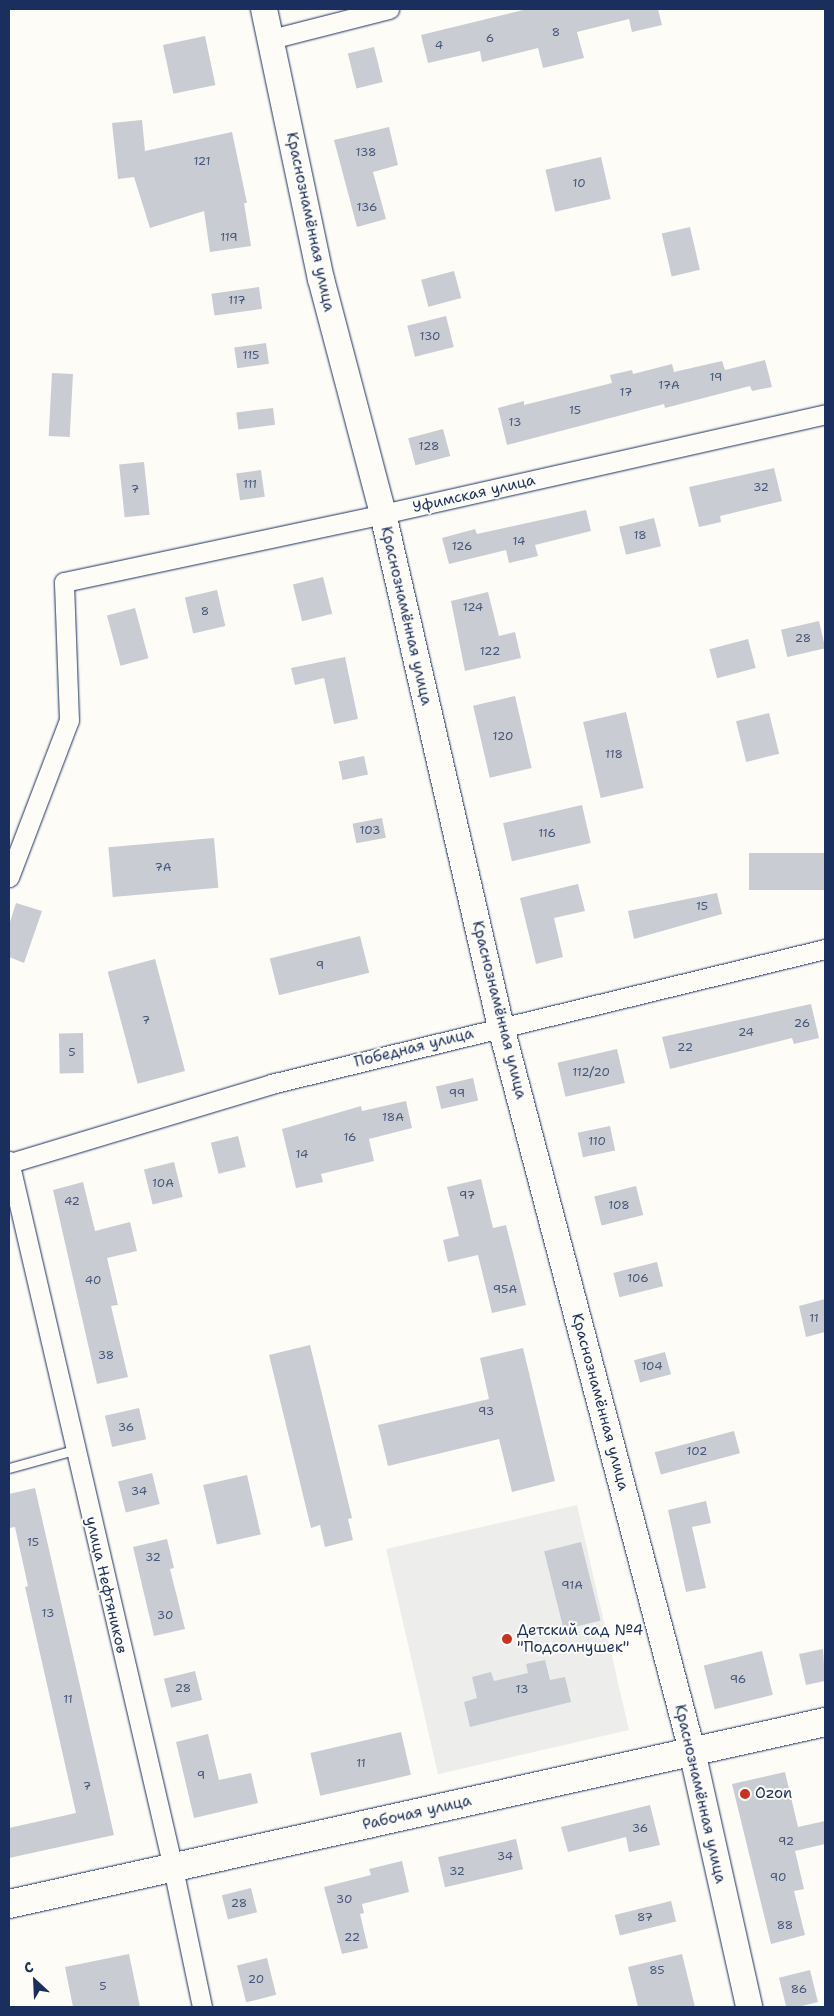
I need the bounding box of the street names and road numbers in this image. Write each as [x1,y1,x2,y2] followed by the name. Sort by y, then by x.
[282,131,338,313] street label: Краснознамённая улица
[411,471,537,517] street label: Уфимская улица
[377,525,435,707] street label: Краснознамённая улица
[468,919,530,1101] street label: Краснознамённая улица
[353,1024,475,1072] street label: Победная улица
[568,1311,632,1493] street label: Краснознамённая улица
[81,1515,131,1655] street label: улица Нефтяников
[671,1703,729,1885] street label: Краснознамённая улица
[361,1792,473,1834] street label: Рабочая улица

